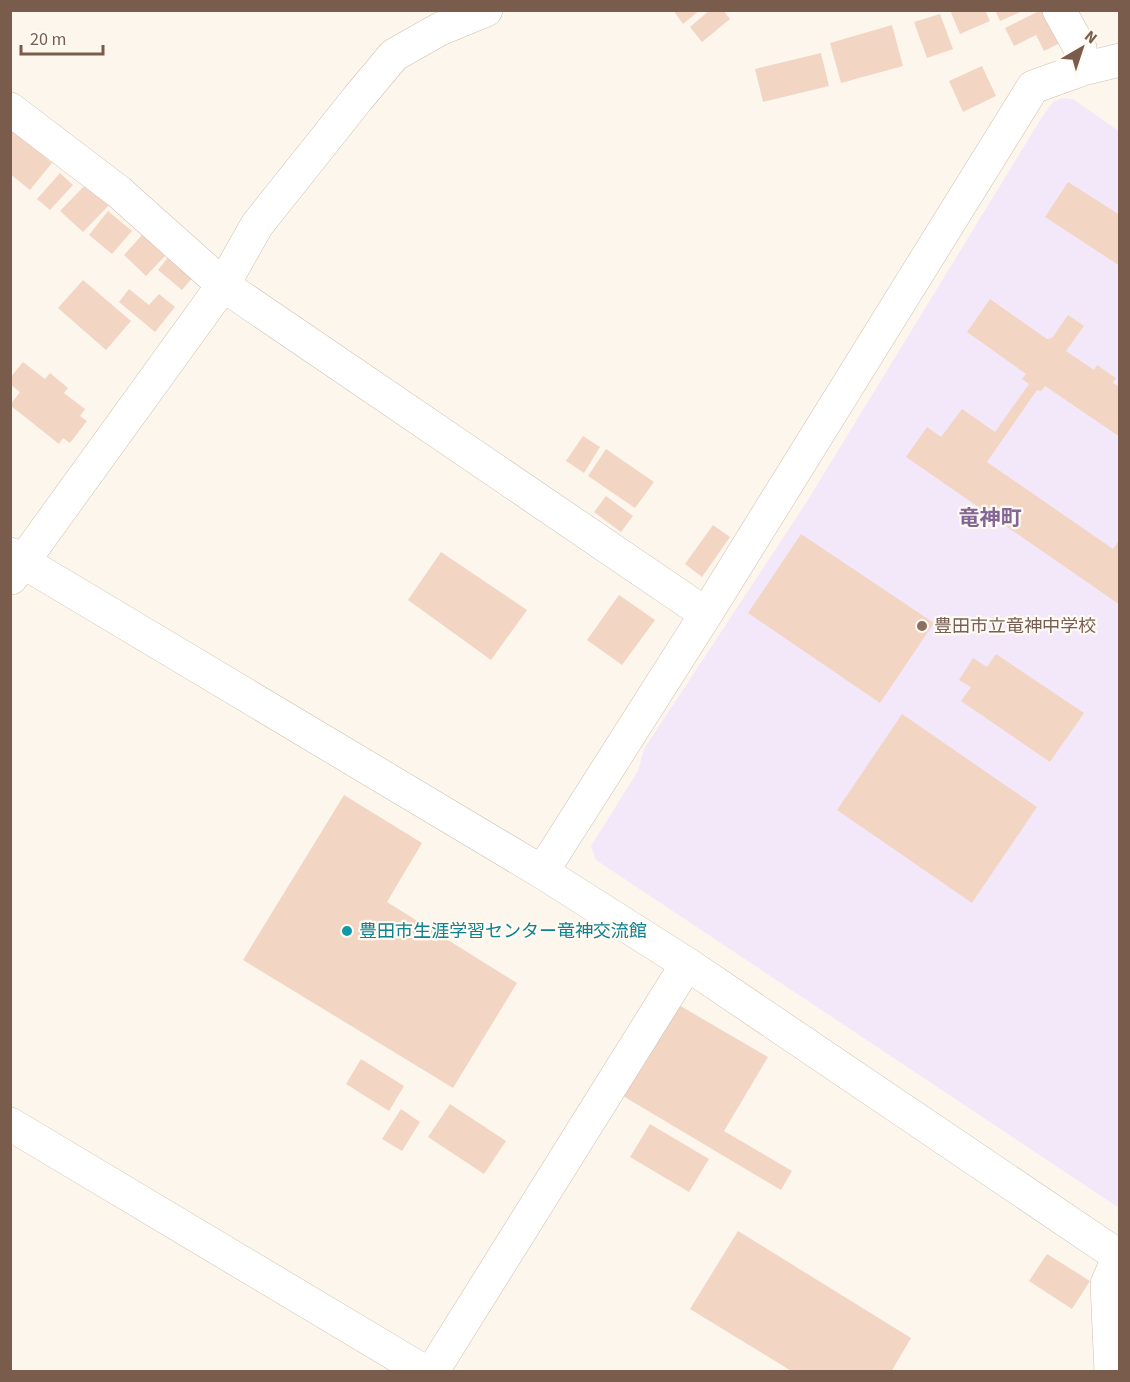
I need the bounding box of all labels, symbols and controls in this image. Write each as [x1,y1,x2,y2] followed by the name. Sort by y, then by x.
[21,18,104,56] scale bar
[1052,18,1112,78] north arrow
[1080,25,1102,49] text: N
[30,27,66,52] text: 20 m
[959,503,1022,533] district label: 竜神町
[934,614,1096,639] place label: 豊田市立竜神中学校
[915,619,929,633] marker: 豊田市立竜神中学校
[359,919,647,944] place label: 豊田市生涯学習センター竜神交流館
[340,924,354,938] marker: 豊田市生涯学習センター竜神交流館

